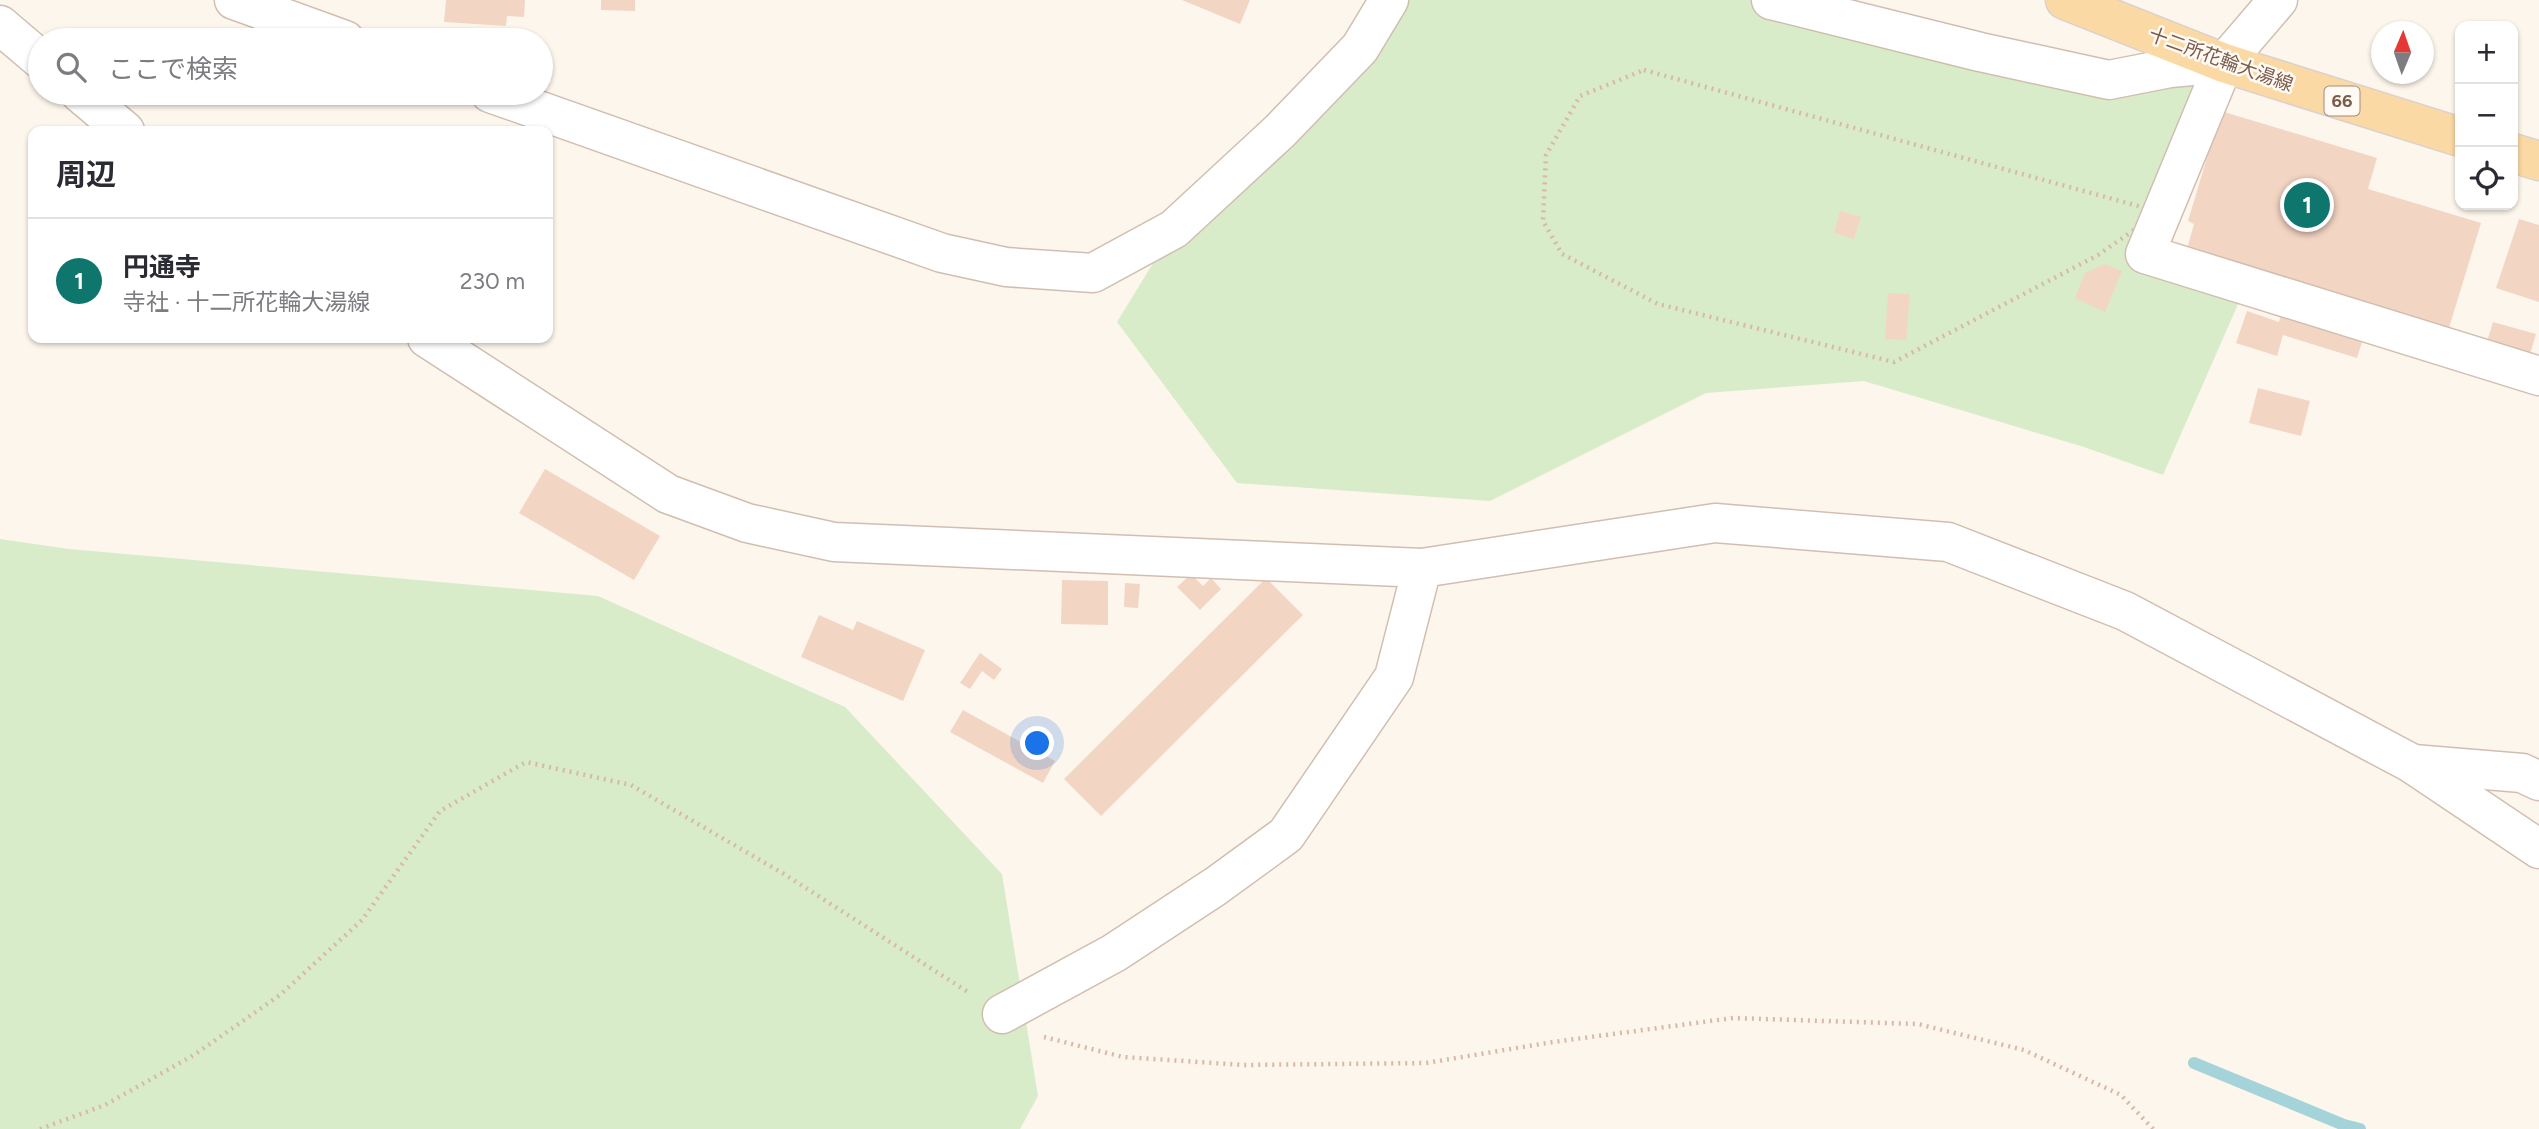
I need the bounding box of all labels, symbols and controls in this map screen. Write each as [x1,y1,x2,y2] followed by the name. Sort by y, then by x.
[2371,21,2434,84] north arrow
[2455,21,2518,210] map controls
[2455,21,2518,84] button: +
[2145,23,2296,96] street label: 十二所花輪大湯線
[28,28,553,105] search box
[52,48,90,86] icon: search
[108,53,238,85] text: ここで検索
[2455,84,2518,147] button: −
[2324,86,2360,116] road number: 66
[2455,147,2518,210] button: locate
[56,156,116,193] text: 周辺
[2284,179,2330,231] pin: 1
[123,251,201,283] text: 円通寺
[74,267,84,295] text: 1
[460,267,525,295] text: 230 m
[123,288,370,316] text: 寺社 · 十二所花輪大湯線
[1020,726,1054,760] your location

